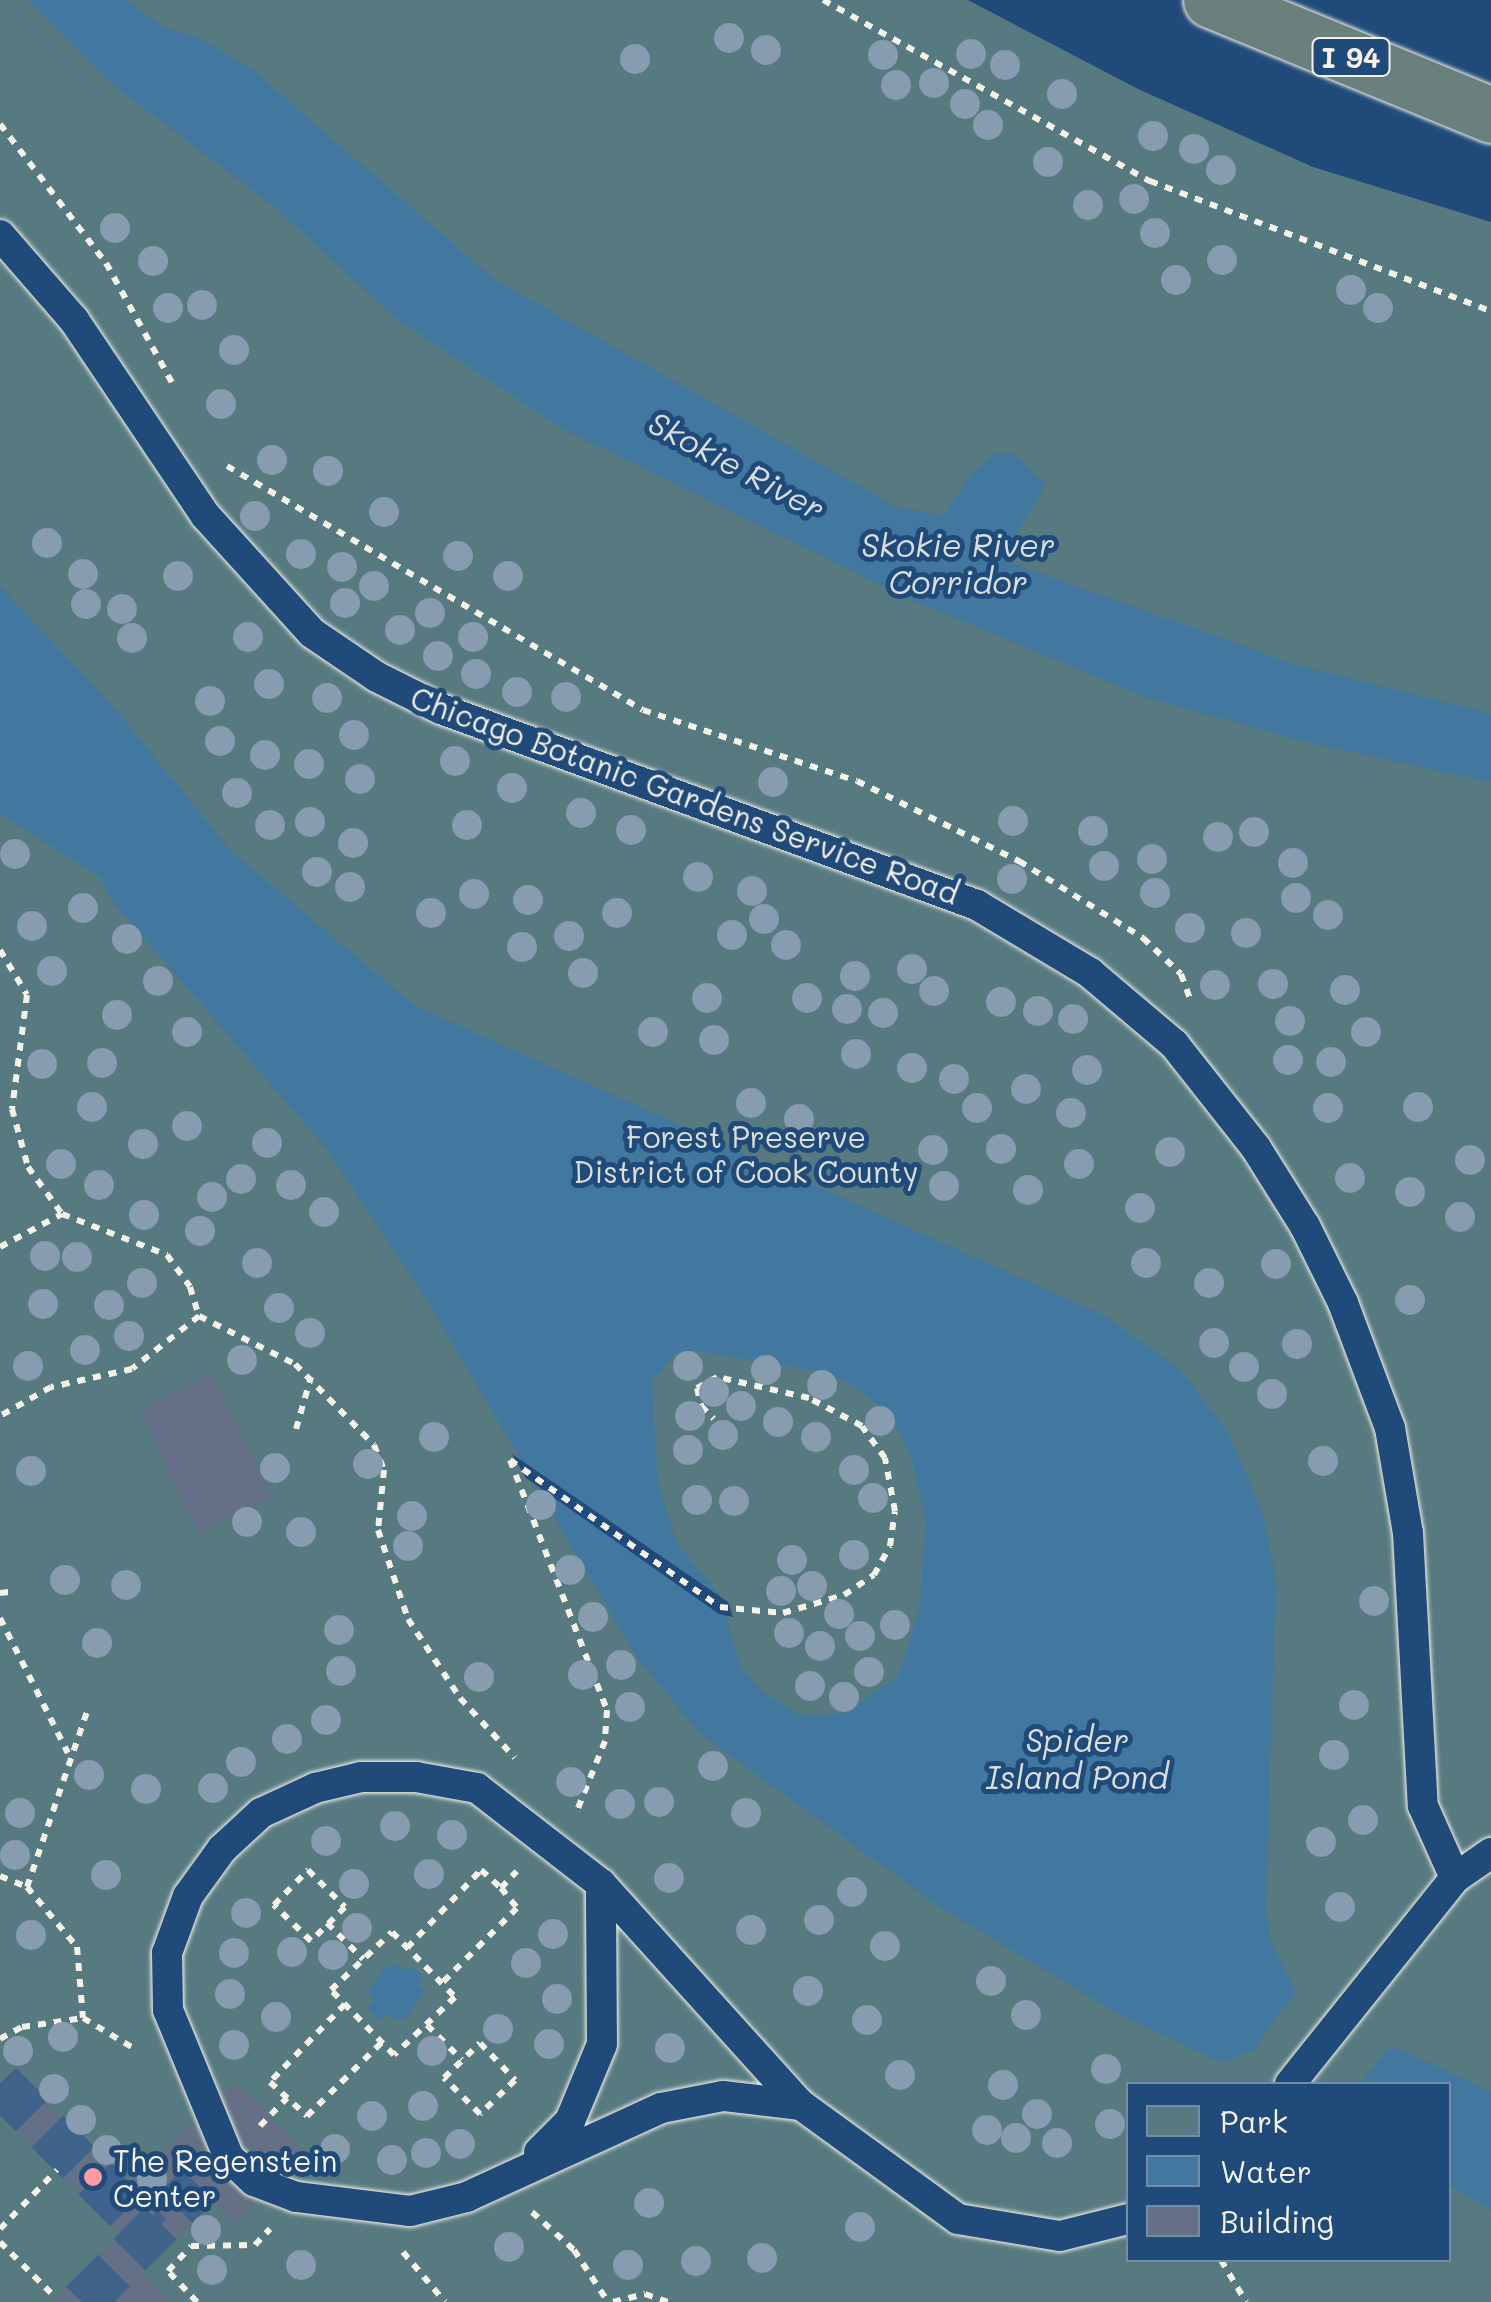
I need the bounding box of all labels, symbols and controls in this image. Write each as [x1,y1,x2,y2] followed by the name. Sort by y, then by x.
[1311,34,1391,80] road number: I 94
[642,403,832,527] water label: Skokie River
[861,526,1055,601] water label: Skokie River Corridor
[406,679,964,911] street label: Chicago Botanic Gardens Service Road
[574,1118,918,1188] park label: Forest Preserve District of Cook County
[986,1721,1168,1796] water label: Spider Island Pond
[1126,2082,1451,2262] legend
[1220,2101,1288,2141] text: Park
[113,2142,337,2212] place label: The Regenstein Center
[1220,2151,1312,2191] text: Water
[82,2166,104,2188] marker: The Regenstein Center
[1220,2201,1334,2241] text: Building

